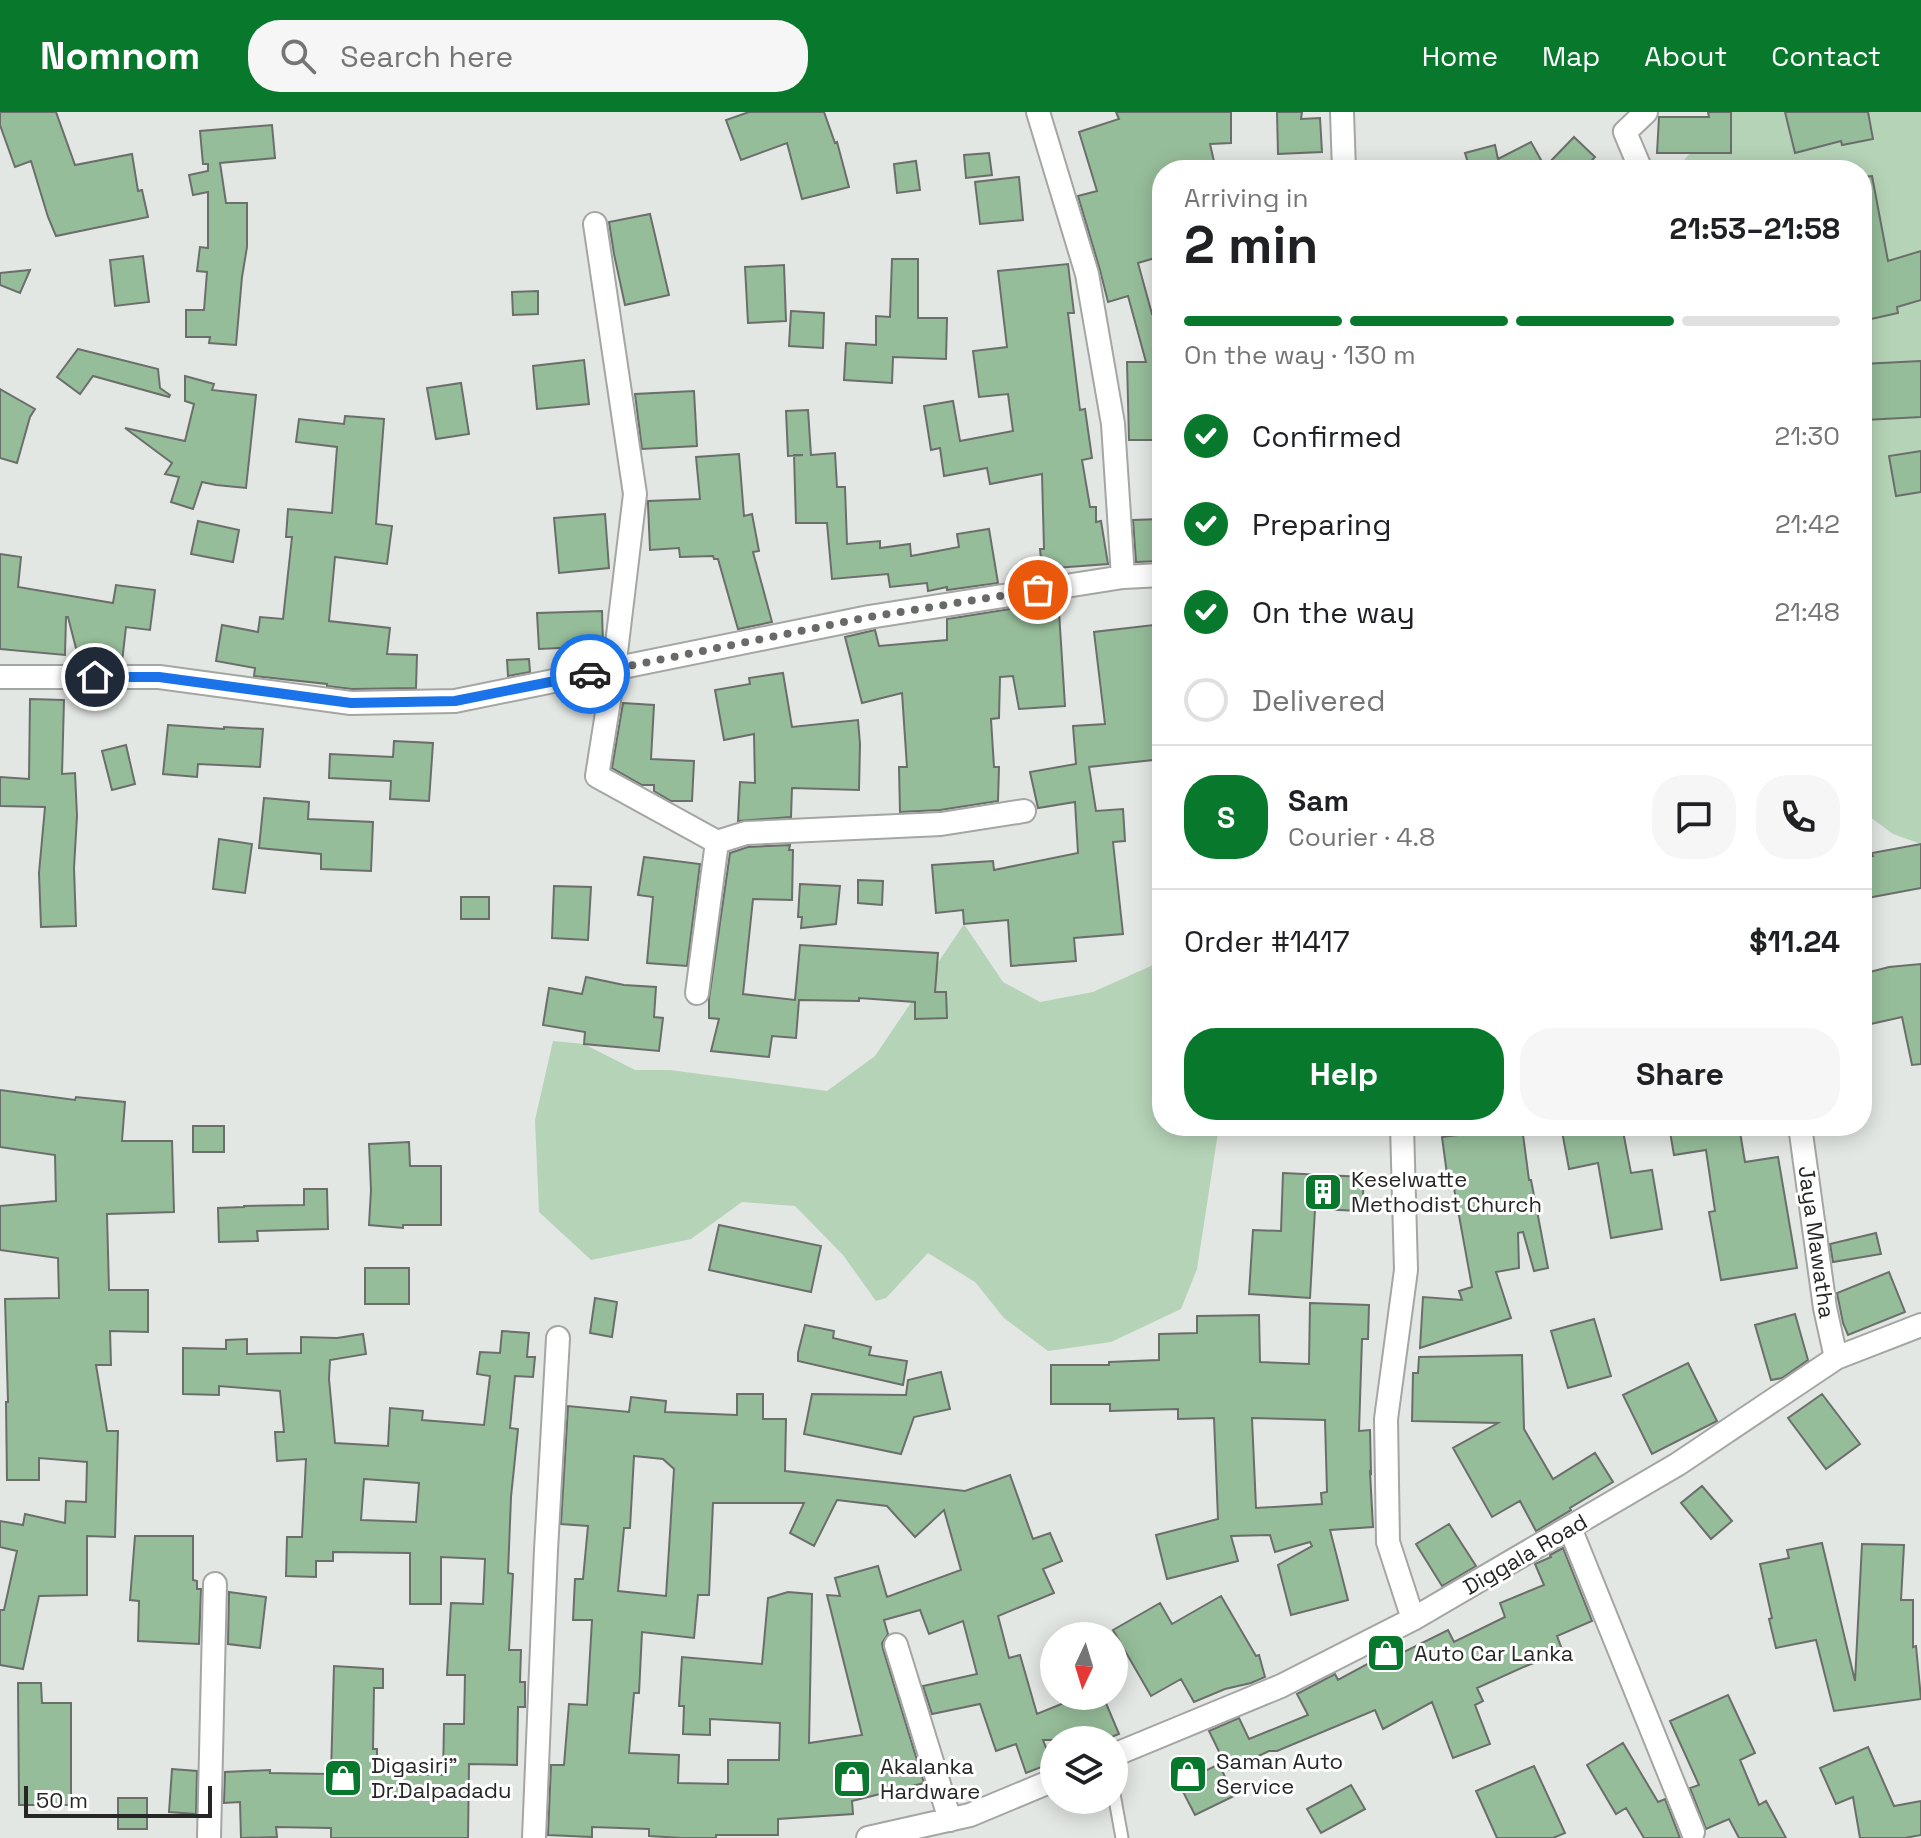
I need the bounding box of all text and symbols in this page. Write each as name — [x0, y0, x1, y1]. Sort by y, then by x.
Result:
search box — [248, 20, 808, 92]
text: Nomnom — [40, 32, 200, 80]
icon: search — [276, 34, 320, 78]
text: Search here — [340, 37, 513, 76]
text: Home — [1422, 38, 1498, 74]
text: Map — [1542, 38, 1600, 74]
text: About — [1644, 38, 1727, 74]
text: Contact — [1771, 38, 1881, 74]
text: Arriving in — [1184, 181, 1308, 215]
text: 21:53–21:58 — [1670, 209, 1840, 248]
text: 2 min — [1184, 212, 1318, 278]
text: On the way · 130 m — [1184, 338, 1416, 372]
icon: check — [1184, 414, 1228, 458]
text: Confirmed — [1252, 417, 1402, 456]
text: 21:30 — [1775, 419, 1840, 453]
icon: check — [1184, 502, 1228, 546]
text: Preparing — [1252, 505, 1391, 544]
text: 21:42 — [1775, 507, 1840, 541]
pin — [1004, 556, 1072, 624]
icon: bag — [1016, 568, 1060, 612]
icon: check — [1184, 590, 1228, 634]
text: On the way — [1252, 593, 1415, 632]
text: 21:48 — [1774, 595, 1840, 629]
courier — [550, 634, 630, 714]
pin — [61, 643, 129, 711]
icon: car — [568, 652, 612, 696]
icon: home — [73, 655, 117, 699]
text: Delivered — [1252, 681, 1386, 720]
button: chat — [1652, 775, 1736, 859]
button: phone — [1756, 775, 1840, 859]
text: Sam — [1288, 781, 1349, 820]
text: S — [1217, 798, 1235, 837]
text: Courier · 4.8 — [1288, 820, 1435, 854]
text: Order #1417 — [1184, 922, 1350, 961]
text: $11.24 — [1749, 922, 1840, 961]
button: Help — [1184, 1028, 1504, 1120]
button: Share — [1520, 1028, 1840, 1120]
street label: Jaya Mawatha — [1792, 1164, 1842, 1320]
place label: Keselwatte Methodist Church — [1351, 1165, 1542, 1218]
building icon: Keselwatte Methodist Church — [1302, 1171, 1344, 1213]
street label: Diggala Road — [1458, 1507, 1592, 1601]
north arrow — [1040, 1622, 1128, 1710]
map controls — [1040, 1622, 1128, 1814]
shop icon: Auto Car Lanka — [1365, 1632, 1407, 1674]
place label: Auto Car Lanka — [1414, 1639, 1574, 1667]
button: layers — [1040, 1726, 1128, 1814]
place label: Saman Auto Service — [1216, 1747, 1343, 1800]
place label: Digasiri" Dr.Dalpadadu — [371, 1751, 511, 1804]
place label: Akalanka Hardware — [880, 1752, 980, 1805]
shop icon: Saman Auto Service — [1167, 1753, 1209, 1795]
shop icon: Digasiri" Dr.Dalpadadu — [322, 1757, 364, 1799]
shop icon: Akalanka Hardware — [831, 1758, 873, 1800]
scale bar — [24, 1782, 212, 1818]
text: 50 m — [36, 1786, 88, 1814]

